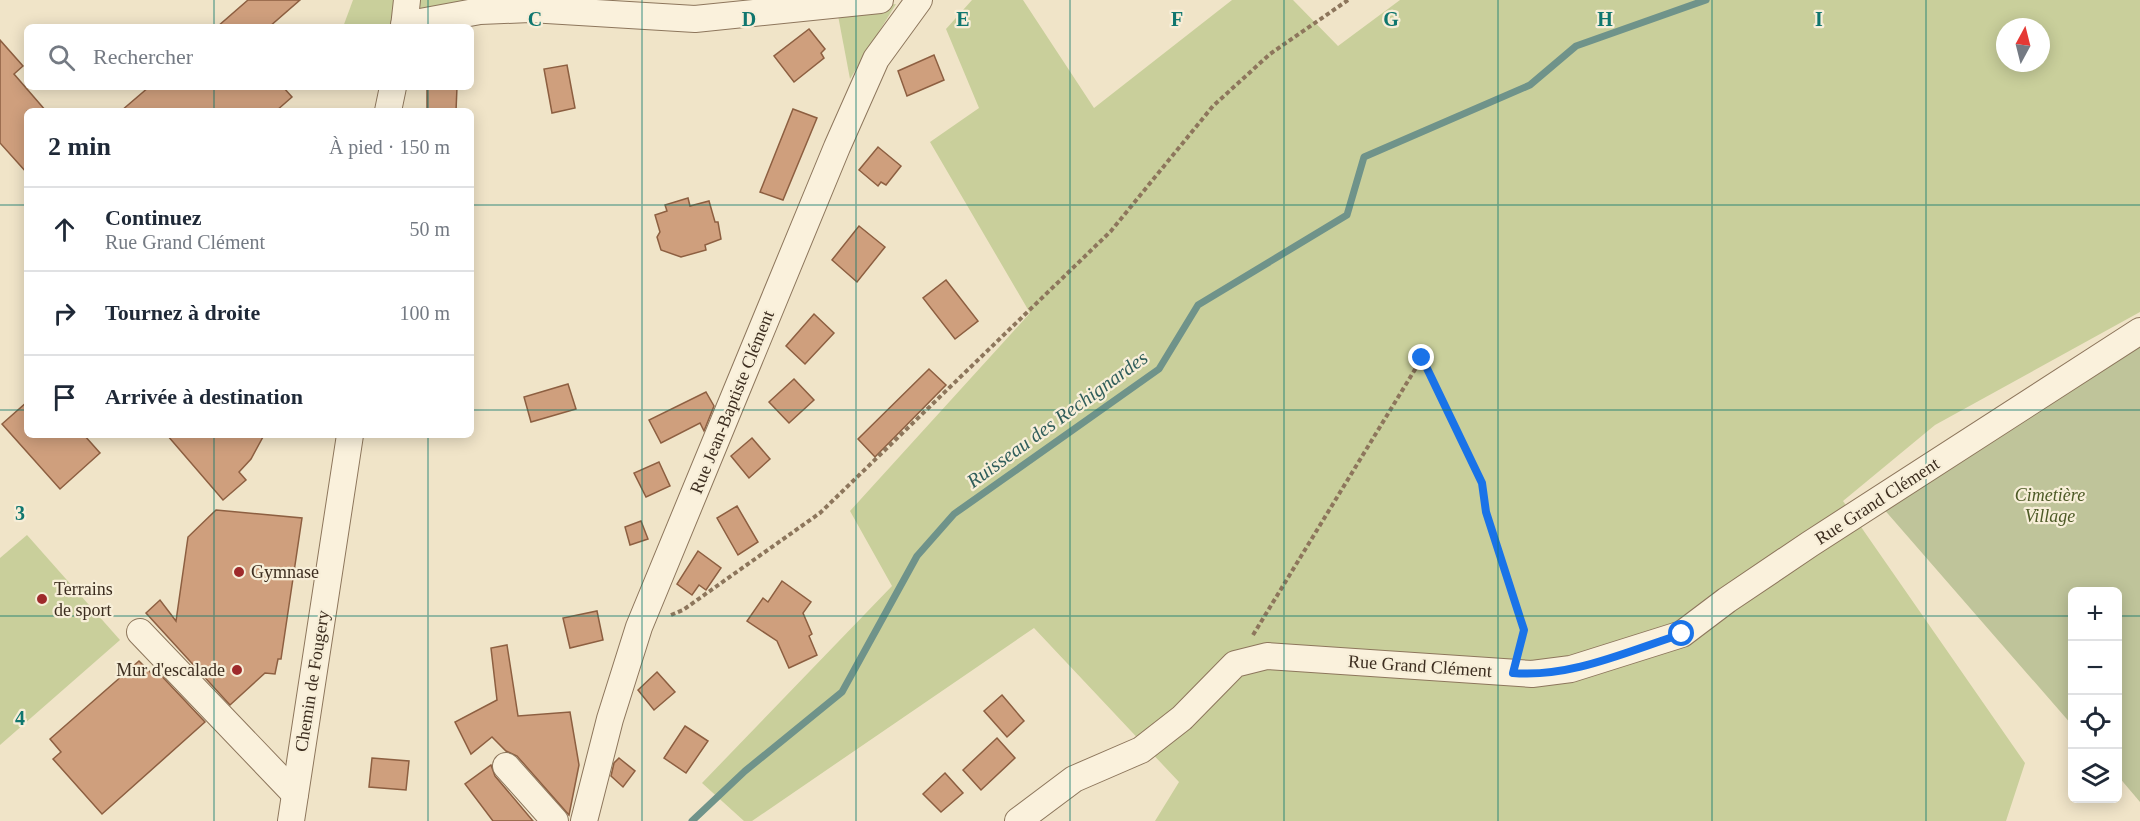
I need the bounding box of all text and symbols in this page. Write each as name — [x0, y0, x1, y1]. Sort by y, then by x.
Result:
text: C — [528, 8, 542, 30]
text: D — [742, 8, 756, 30]
text: E — [956, 8, 970, 30]
text: F — [1171, 8, 1183, 30]
text: G — [1383, 8, 1399, 30]
text: H — [1597, 8, 1613, 30]
text: I — [1815, 8, 1823, 30]
north arrow — [1996, 18, 2050, 72]
search box — [24, 24, 474, 90]
icon: search — [45, 41, 78, 74]
text: Rechercher — [93, 44, 193, 69]
text: 2 min — [48, 132, 111, 161]
text: À pied · 150 m — [329, 136, 450, 158]
text: Continuez — [105, 205, 202, 230]
icon: ahead — [48, 213, 81, 246]
text: 50 m — [409, 218, 450, 240]
text: Rue Grand Clément — [105, 231, 265, 253]
icon: right — [48, 297, 81, 330]
text: Tournez à droite — [105, 300, 260, 325]
text: 100 m — [399, 302, 450, 324]
street label: Rue Jean-Baptiste Clément — [686, 307, 778, 497]
route end — [1408, 344, 1434, 370]
water label: Ruisseau des Rechignardes — [961, 346, 1152, 493]
icon: arrive — [48, 381, 81, 414]
text: Arrivée à destination — [105, 384, 303, 409]
street label: Rue Grand Clément — [1811, 453, 1943, 549]
park label: Cimetière Village — [2015, 485, 2085, 526]
text: 3 — [15, 502, 25, 524]
place label: Gymnase — [251, 562, 319, 582]
marker: Gymnase — [232, 565, 246, 579]
place label: Terrains de sport — [54, 579, 113, 620]
map controls — [2068, 587, 2122, 803]
button: + — [2068, 587, 2122, 641]
marker: Terrains de sport — [35, 592, 49, 606]
street label: Chemin de Fougery — [291, 609, 333, 753]
route start — [1668, 620, 1694, 646]
button: − — [2068, 641, 2122, 695]
street label: Rue Grand Clément — [1347, 651, 1493, 681]
place label: Mur d'escalade — [116, 660, 225, 680]
marker: Mur d'escalade — [230, 663, 244, 677]
button: locate — [2068, 695, 2122, 749]
text: 4 — [15, 707, 25, 729]
button: layers — [2068, 749, 2122, 803]

